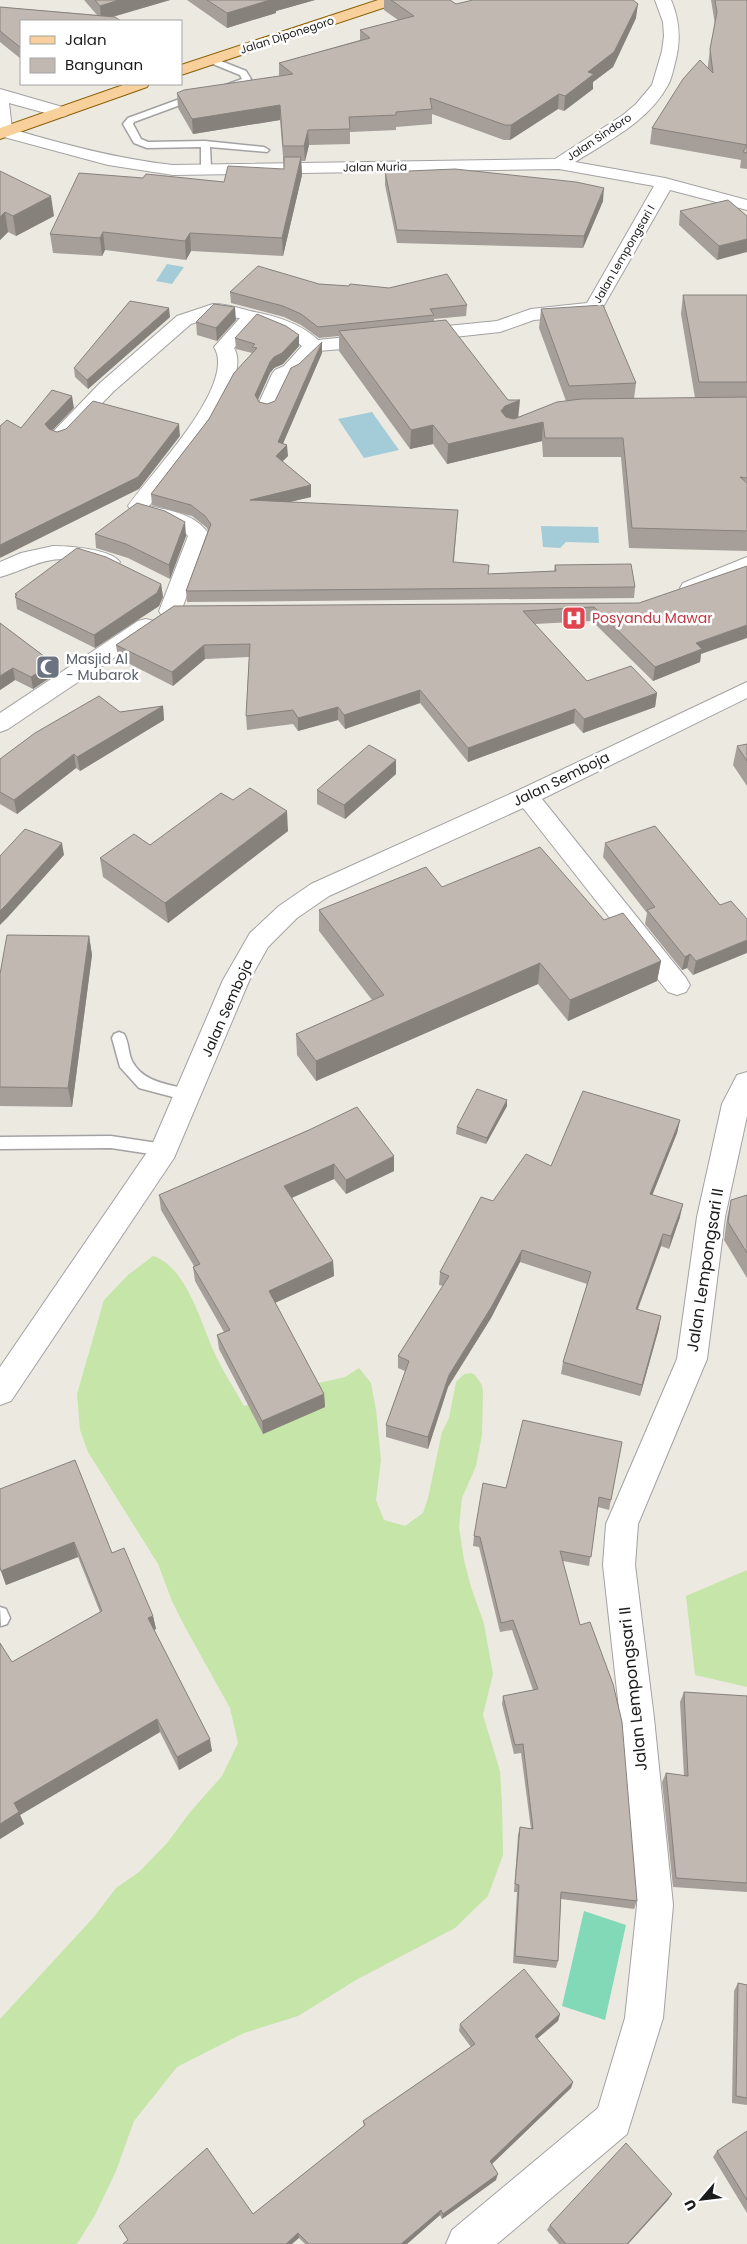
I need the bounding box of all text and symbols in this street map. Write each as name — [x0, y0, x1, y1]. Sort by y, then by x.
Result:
street label: Jalan Diponegoro — [238, 12, 336, 58]
legend — [20, 20, 182, 85]
text: Jalan — [65, 29, 107, 50]
text: Bangunan — [65, 54, 143, 75]
street label: Jalan Sindoro — [563, 109, 635, 165]
street label: Jalan Muria — [343, 158, 407, 176]
street label: Jalan Lempongsari I — [589, 202, 659, 306]
hospital icon: Posyandu Mawar — [561, 605, 587, 631]
place label: Posyandu Mawar — [592, 608, 713, 628]
place label: Masjid Al - Mubarok — [66, 649, 140, 685]
mosque icon: Masjid Al - Mubarok — [35, 654, 61, 680]
street label: Jalan Semboja — [509, 747, 613, 811]
street label: Jalan Semboja — [196, 956, 258, 1060]
street label: Jalan Lempongsari II — [681, 1187, 729, 1353]
street label: Jalan Lempongsari II — [613, 1606, 653, 1772]
north arrow — [677, 2174, 727, 2224]
text: U — [679, 2196, 702, 2214]

